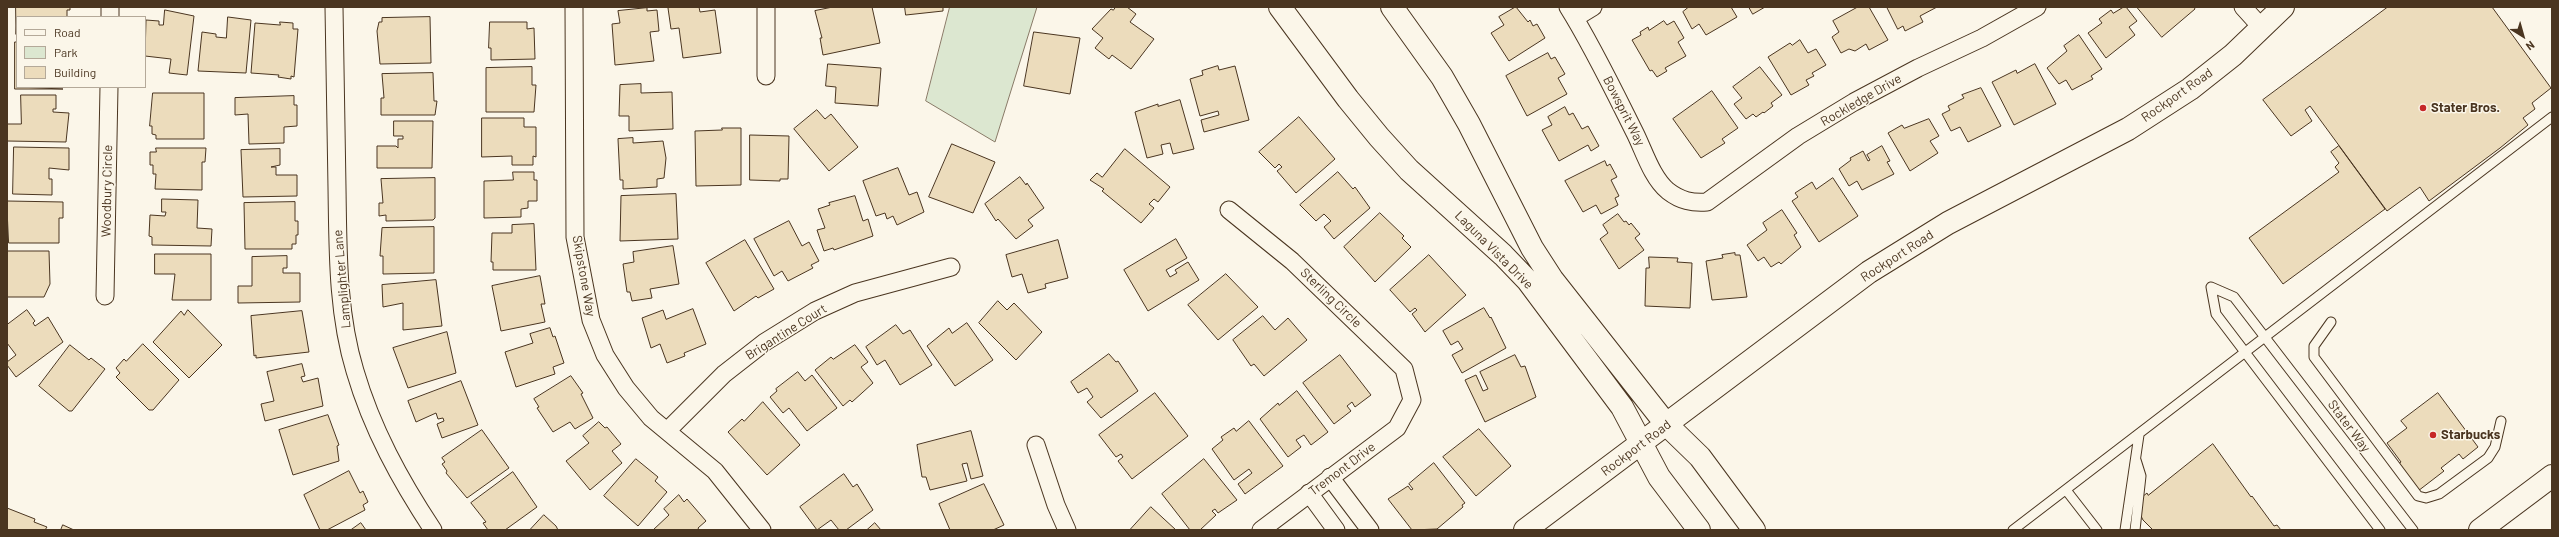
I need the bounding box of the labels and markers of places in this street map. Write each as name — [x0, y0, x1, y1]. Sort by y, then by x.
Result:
place label: Stater Bros. — [2431, 100, 2500, 116]
marker: Stater Bros. — [2418, 103, 2428, 113]
place label: Starbucks — [2441, 427, 2500, 443]
marker: Starbucks — [2428, 430, 2438, 440]

